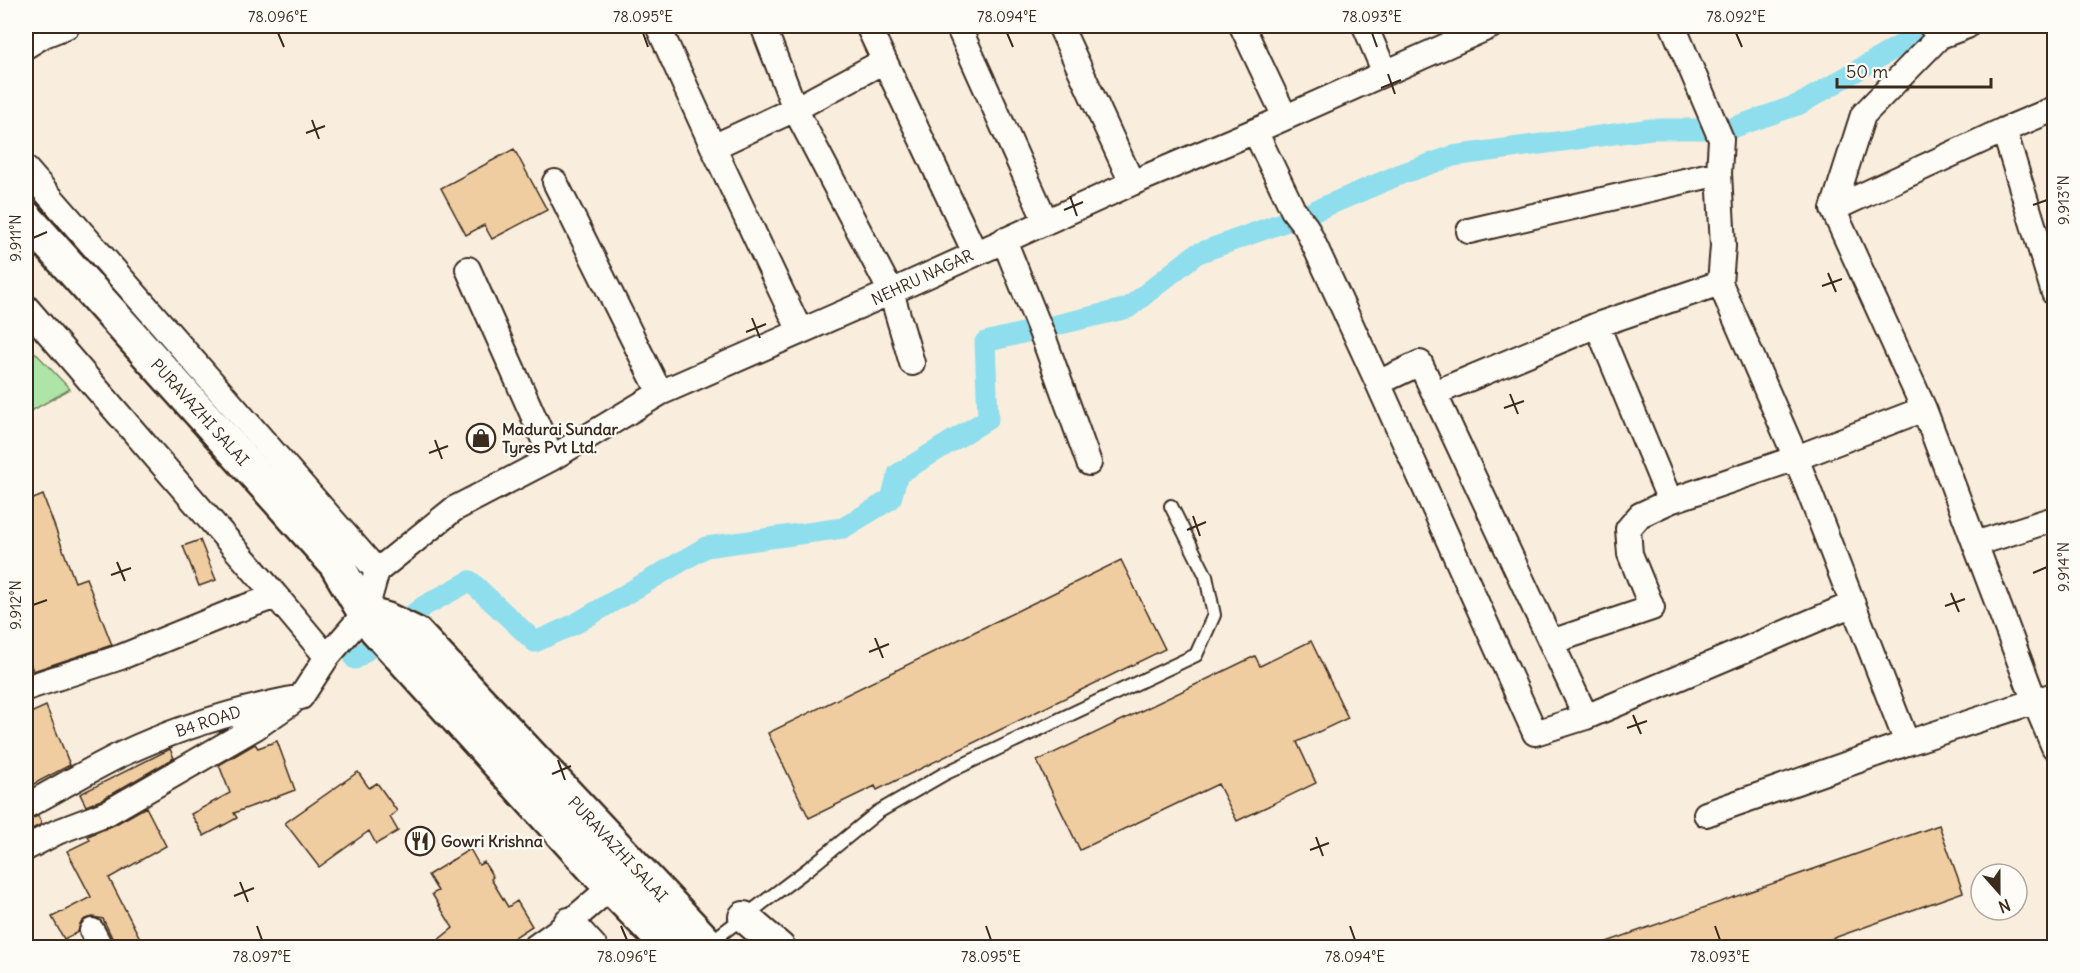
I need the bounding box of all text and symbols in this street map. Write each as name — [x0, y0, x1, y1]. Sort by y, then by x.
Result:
text: 78.096°E — [248, 7, 308, 26]
text: 78.095°E — [613, 7, 673, 26]
text: 78.094°E — [977, 7, 1037, 26]
text: 78.093°E — [1342, 7, 1402, 26]
text: 78.092°E — [1706, 7, 1766, 26]
scale bar — [1837, 51, 1992, 89]
text: 50 m — [1846, 60, 1888, 83]
text: 9.913°N — [2054, 175, 2073, 225]
text: 9.911°N — [6, 214, 25, 262]
street label: NEHRU NAGAR — [868, 245, 976, 309]
street label: PURAVAZHI SALAI — [147, 354, 253, 470]
place label: Madurai Sundar Tyres Pvt Ltd. — [502, 419, 619, 458]
shop icon: Madurai Sundar Tyres Pvt Ltd. — [465, 422, 497, 454]
text: 9.914°N — [2054, 542, 2073, 592]
text: 9.912°N — [6, 580, 25, 630]
street label: B4 ROAD — [173, 701, 243, 741]
street label: PURAVAZHI SALAI — [564, 792, 672, 906]
restaurant icon: Gowri Krishna — [404, 825, 436, 857]
place label: Gowri Krishna — [441, 831, 543, 851]
north arrow — [1969, 862, 2029, 922]
text: N — [1996, 895, 2013, 917]
text: 78.097°E — [233, 947, 292, 966]
text: 78.096°E — [597, 947, 657, 966]
text: 78.095°E — [961, 947, 1021, 966]
text: 78.094°E — [1325, 947, 1385, 966]
text: 78.093°E — [1690, 947, 1750, 966]

